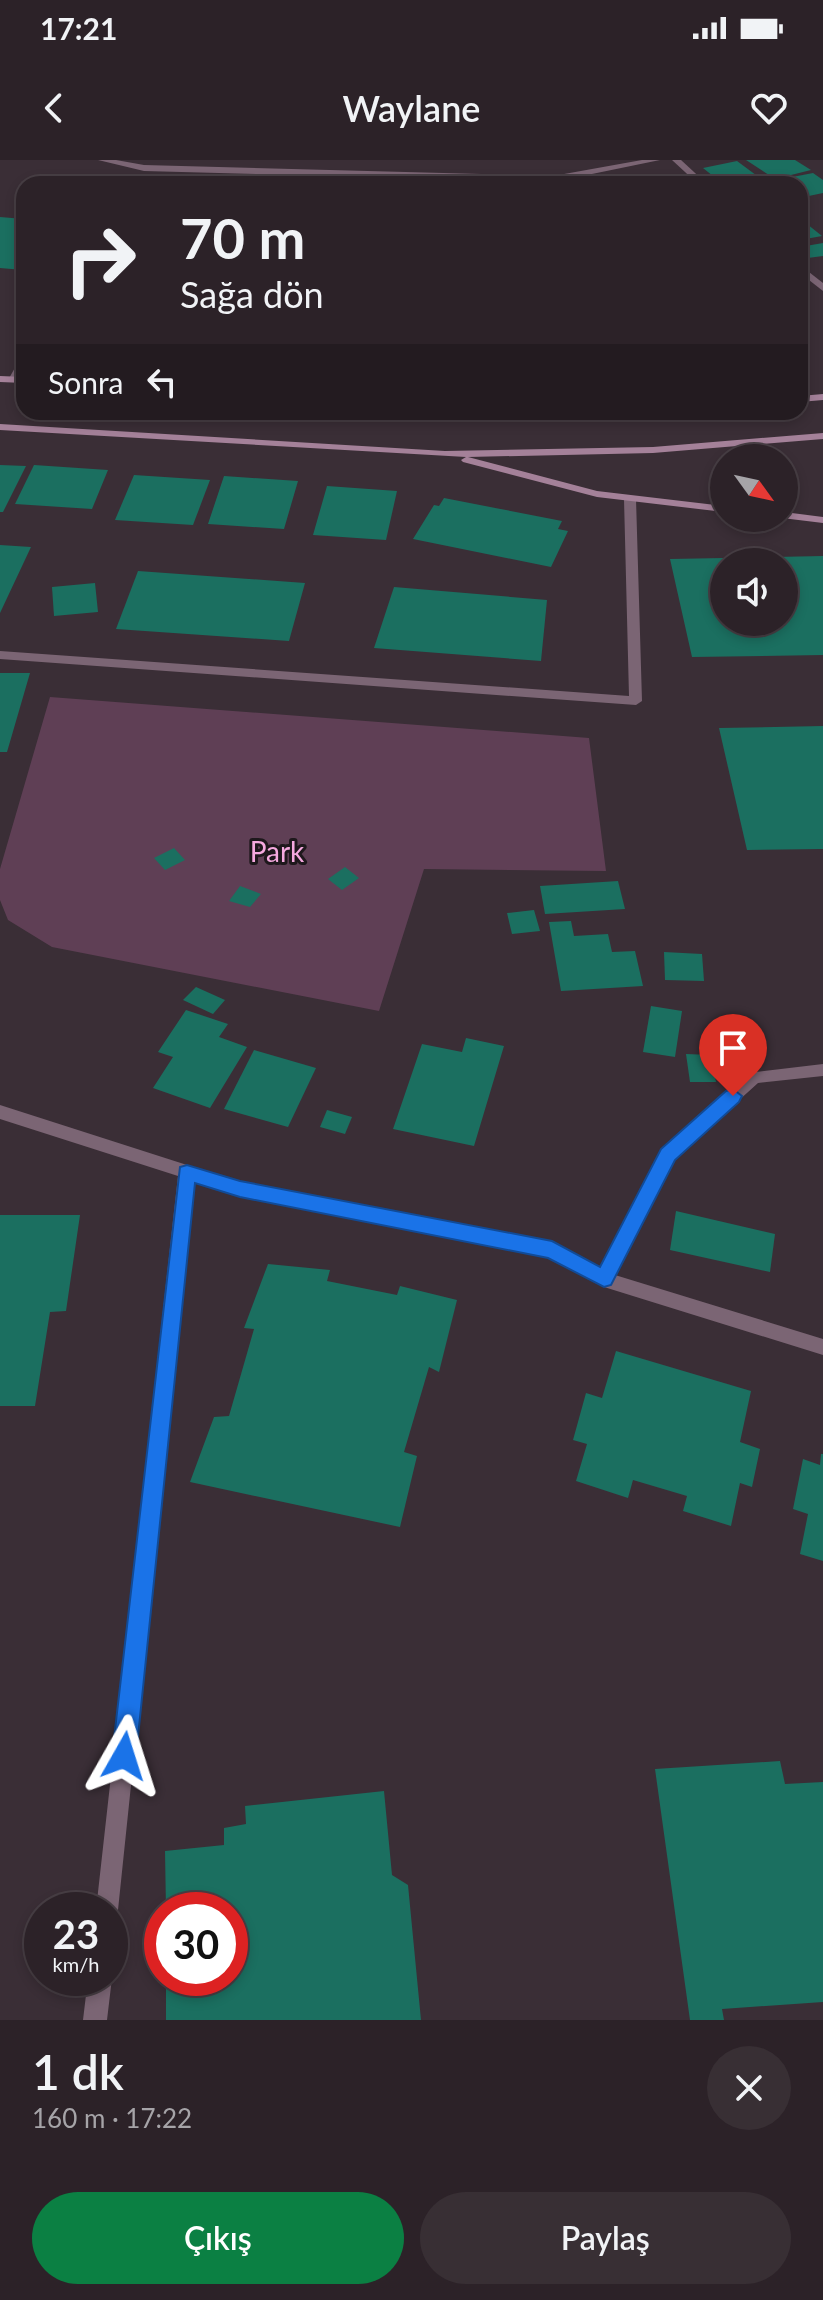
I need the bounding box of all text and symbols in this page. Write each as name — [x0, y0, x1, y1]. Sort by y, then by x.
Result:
text: 17:21 — [40, 10, 117, 46]
icon: back — [32, 86, 76, 130]
text: Waylane — [343, 86, 480, 130]
icon: heart — [747, 86, 791, 130]
text: 70 m — [180, 204, 305, 271]
icon: right — [48, 208, 152, 312]
text: Sağa dön — [180, 272, 324, 316]
icon: left — [140, 360, 184, 404]
text: Sonra — [48, 364, 124, 400]
north arrow — [710, 444, 798, 532]
map controls — [710, 444, 798, 636]
button: sound — [710, 548, 798, 636]
park label: Park — [250, 834, 305, 868]
pin — [699, 1014, 767, 1096]
icon: arrive — [711, 1026, 755, 1070]
position arrow — [82, 1714, 166, 1798]
speed limit sign: 30 — [144, 1892, 248, 1996]
text: 23 — [53, 1910, 99, 1958]
text: km/h — [53, 1952, 99, 1976]
text: 1 dk — [32, 2043, 124, 2100]
button: close — [707, 2046, 791, 2130]
text: 160 m · 17:22 — [32, 2102, 192, 2134]
button: Çıkış — [32, 2192, 404, 2284]
button: Paylaş — [420, 2192, 791, 2284]

